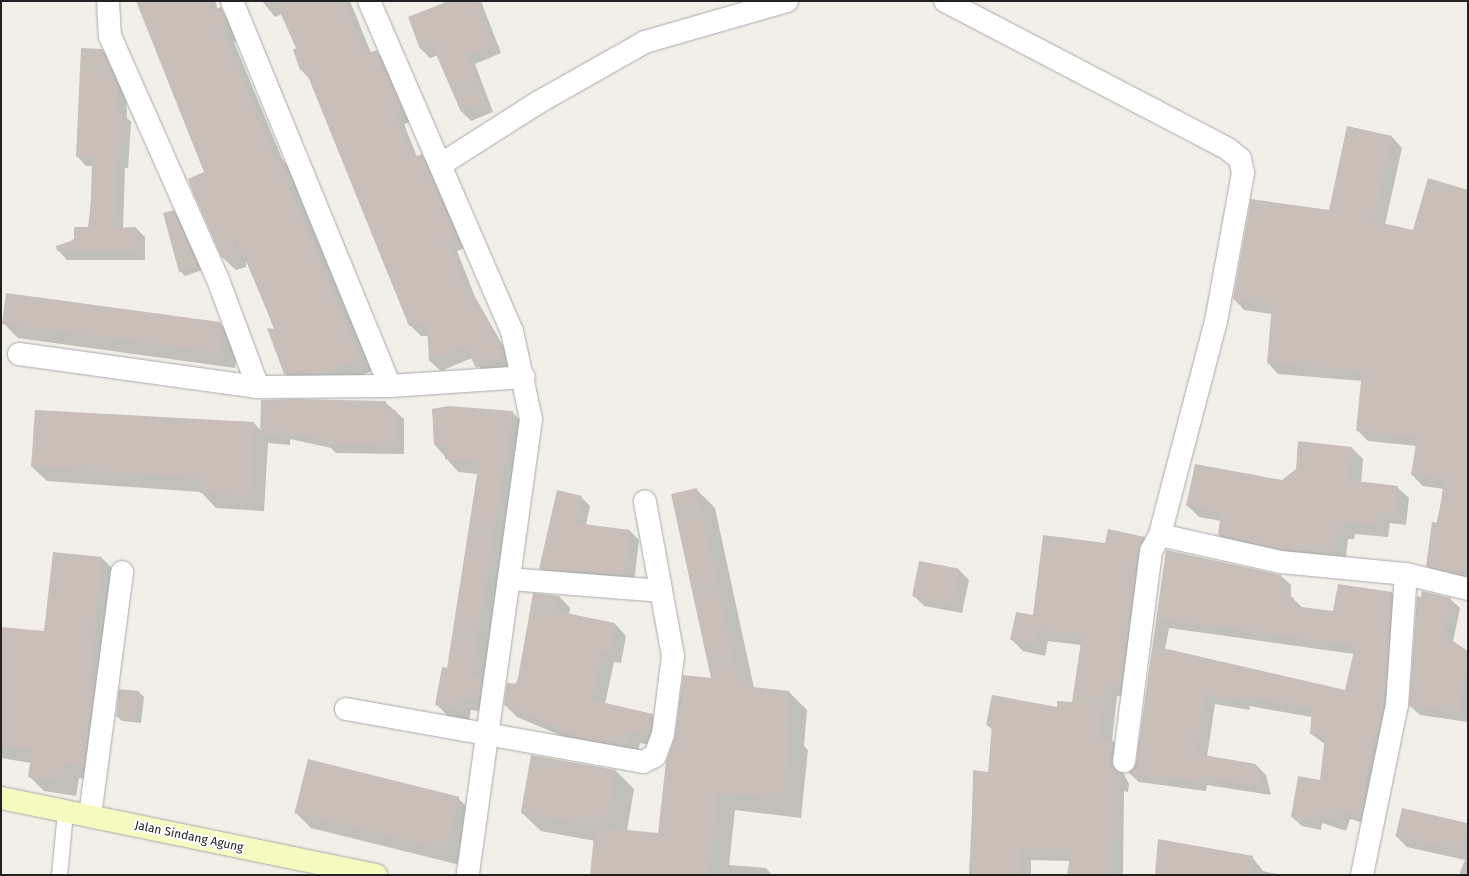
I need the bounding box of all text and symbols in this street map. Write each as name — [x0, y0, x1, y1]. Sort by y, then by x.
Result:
street label: Jalan Sindang Agung — [133, 818, 245, 856]

